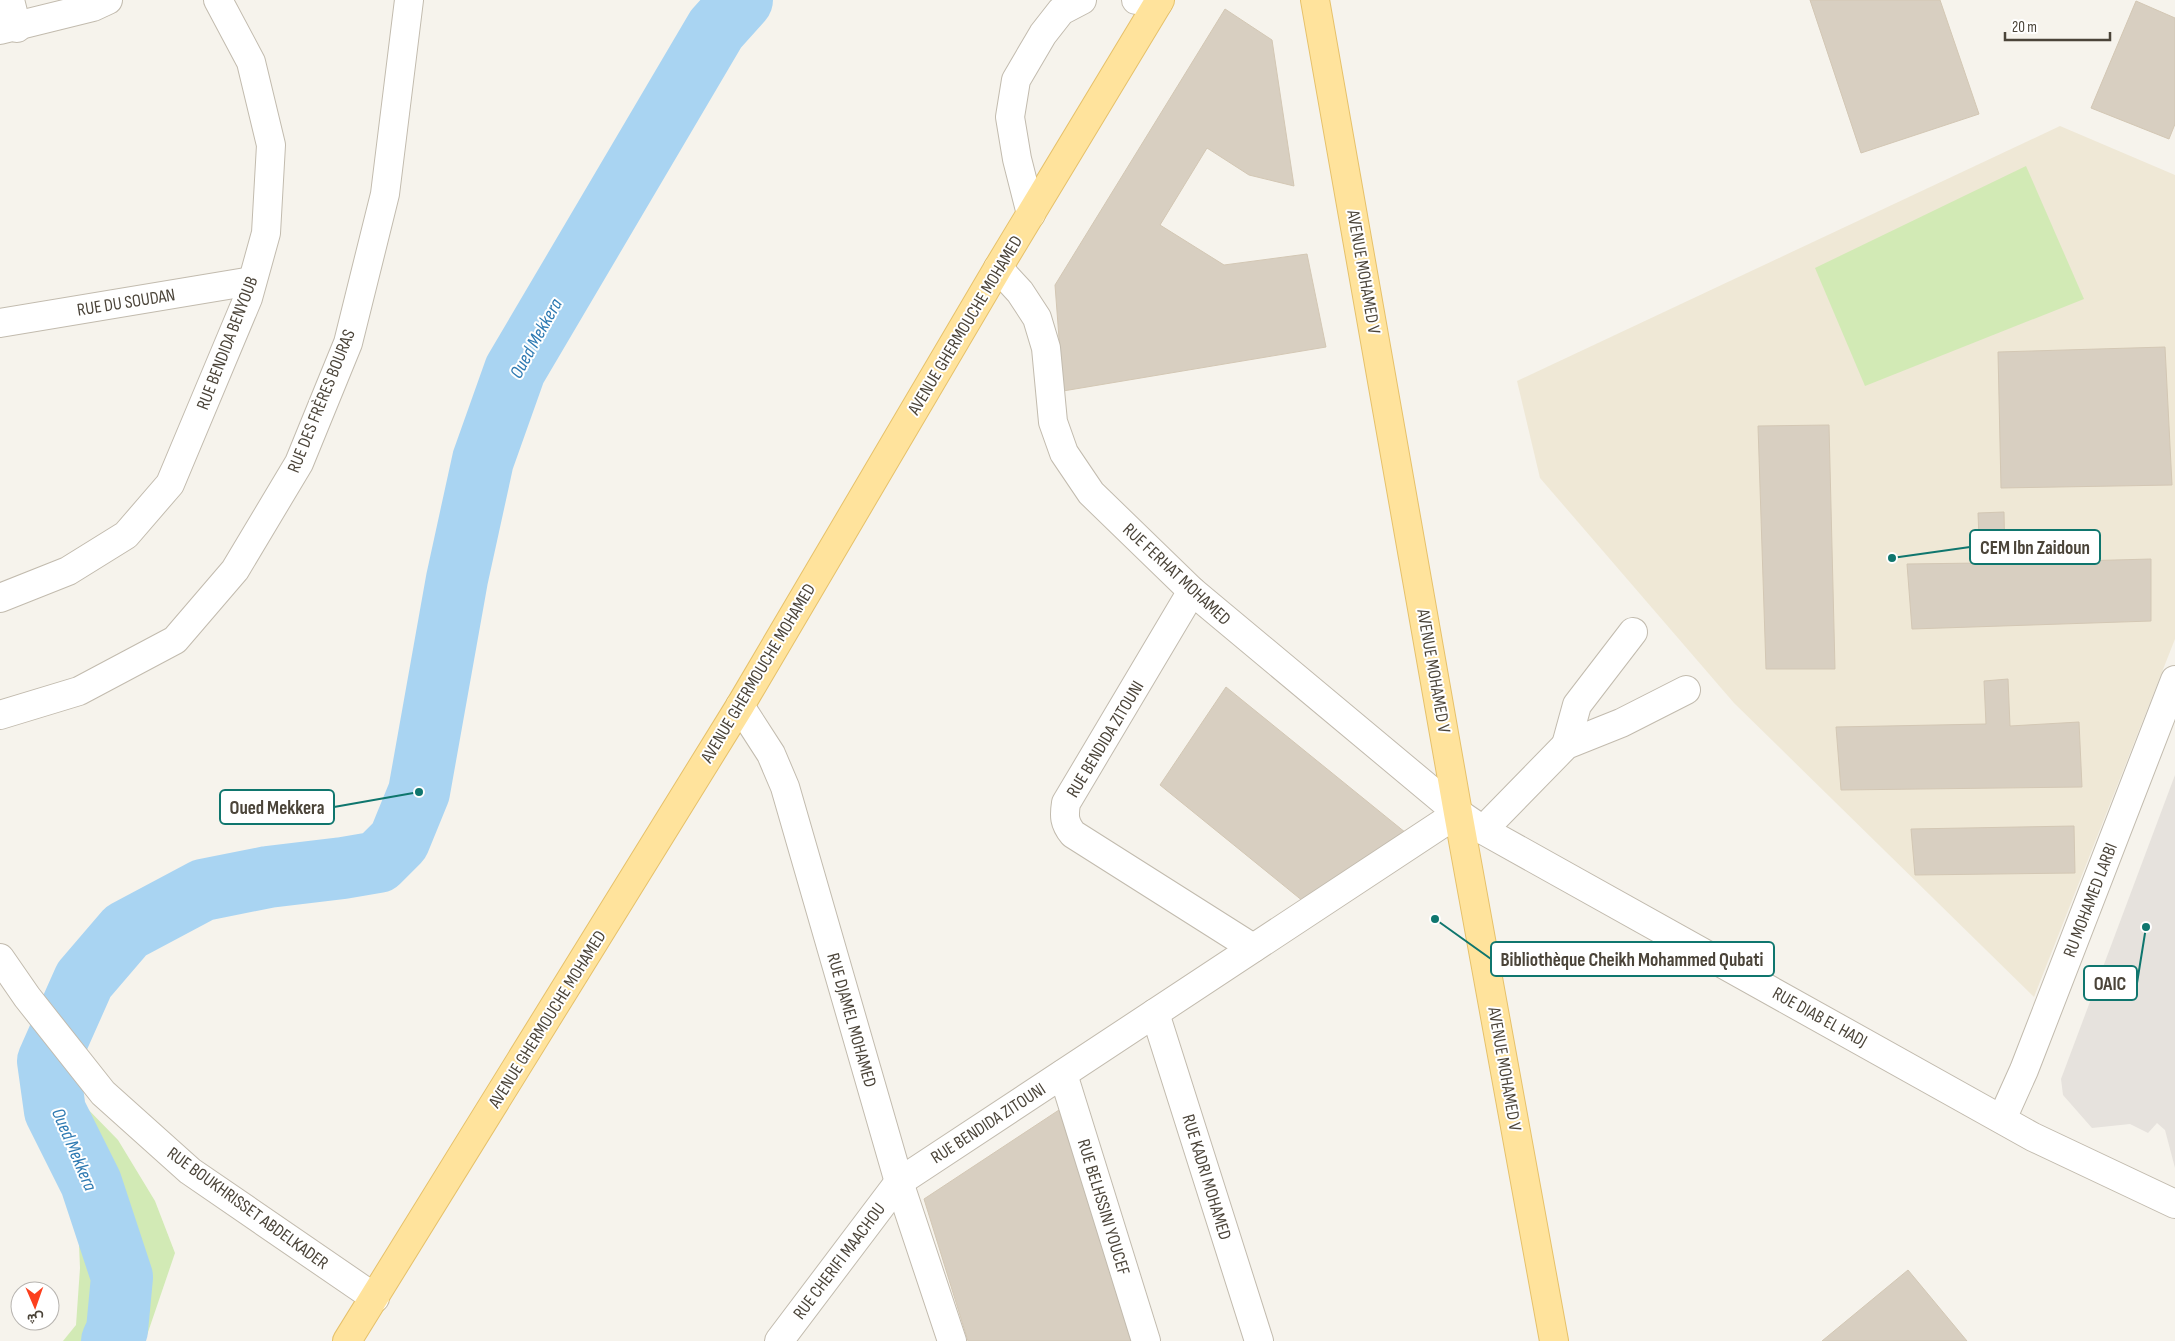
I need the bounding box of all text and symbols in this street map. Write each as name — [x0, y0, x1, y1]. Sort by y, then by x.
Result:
scale bar — [2005, 10, 2110, 42]
text: 20 m — [2012, 18, 2037, 37]
street label: AVENUE MOHAMED V — [1342, 208, 1385, 336]
street label: AVENUE GHERMOUCHE MOHAMED — [903, 232, 1027, 419]
street label: RUE BENDIDA BENYOUB — [192, 273, 263, 413]
street label: RUE DU SOUDAN — [76, 284, 177, 321]
water label: Oued Mekkera — [505, 295, 568, 383]
street label: RUE DES FRÈRES BOURAS — [283, 326, 360, 476]
street label: RUE FERHAT MOHAMED — [1118, 519, 1235, 630]
callout: CEM Ibn Zaidoun — [1970, 530, 2100, 564]
text: CEM Ibn Zaidoun — [1980, 537, 2090, 560]
street label: AVENUE GHERMOUCHE MOHAMED — [696, 580, 820, 767]
street label: AVENUE MOHAMED V — [1412, 607, 1455, 735]
street label: RUE BENDIDA ZITOUNI — [1062, 677, 1149, 801]
callout: Oued Mekkera — [220, 790, 334, 824]
text: Oued Mekkera — [230, 797, 324, 820]
street label: RU MOHAMED LARBI — [2059, 840, 2122, 960]
street label: AVENUE GHERMOUCHE MOHAMED — [484, 927, 611, 1113]
callout: Bibliothèque Cheikh Mohammed Qubati — [1491, 942, 1774, 976]
text: Bibliothèque Cheikh Mohammed Qubati — [1501, 949, 1764, 972]
street label: RUE DJAMEL MOHAMED — [822, 951, 881, 1090]
callout: OAIC — [2084, 966, 2137, 1000]
text: OAIC — [2094, 973, 2127, 996]
street label: RUE DIAB EL HADJ — [1769, 983, 1871, 1052]
street label: AVENUE MOHAMED V — [1483, 1005, 1526, 1133]
street label: RUE BENDIDA ZITOUNI — [927, 1079, 1050, 1168]
water label: Oued Mekkera — [46, 1105, 101, 1195]
street label: RUE KADRI MOHAMED — [1177, 1112, 1236, 1243]
street label: RUE BELHSSINI YOUCEF — [1073, 1137, 1134, 1278]
street label: RUE BOUKHRISSET ABDELKADER — [163, 1143, 332, 1274]
street label: RUE CHERIFI MAACHOU — [789, 1199, 890, 1324]
north arrow — [10, 1281, 60, 1331]
text: ش — [27, 1310, 44, 1327]

